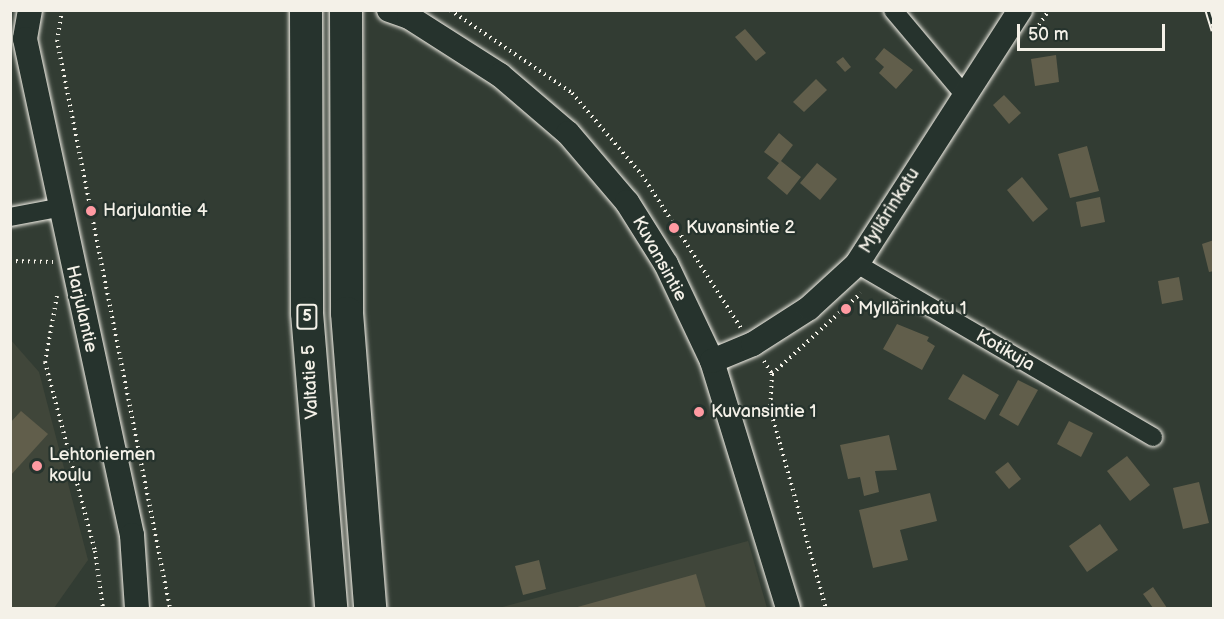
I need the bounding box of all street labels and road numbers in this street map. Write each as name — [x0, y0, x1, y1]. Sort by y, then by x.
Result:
street label: Myllärinkatu — [855, 164, 925, 258]
street label: Kuvansintie — [627, 213, 691, 305]
street label: Harjulantie — [60, 263, 102, 355]
road number: 5 — [295, 304, 319, 330]
street label: Kotikuja — [972, 326, 1038, 376]
street label: Valtatie 5 — [298, 344, 324, 420]

